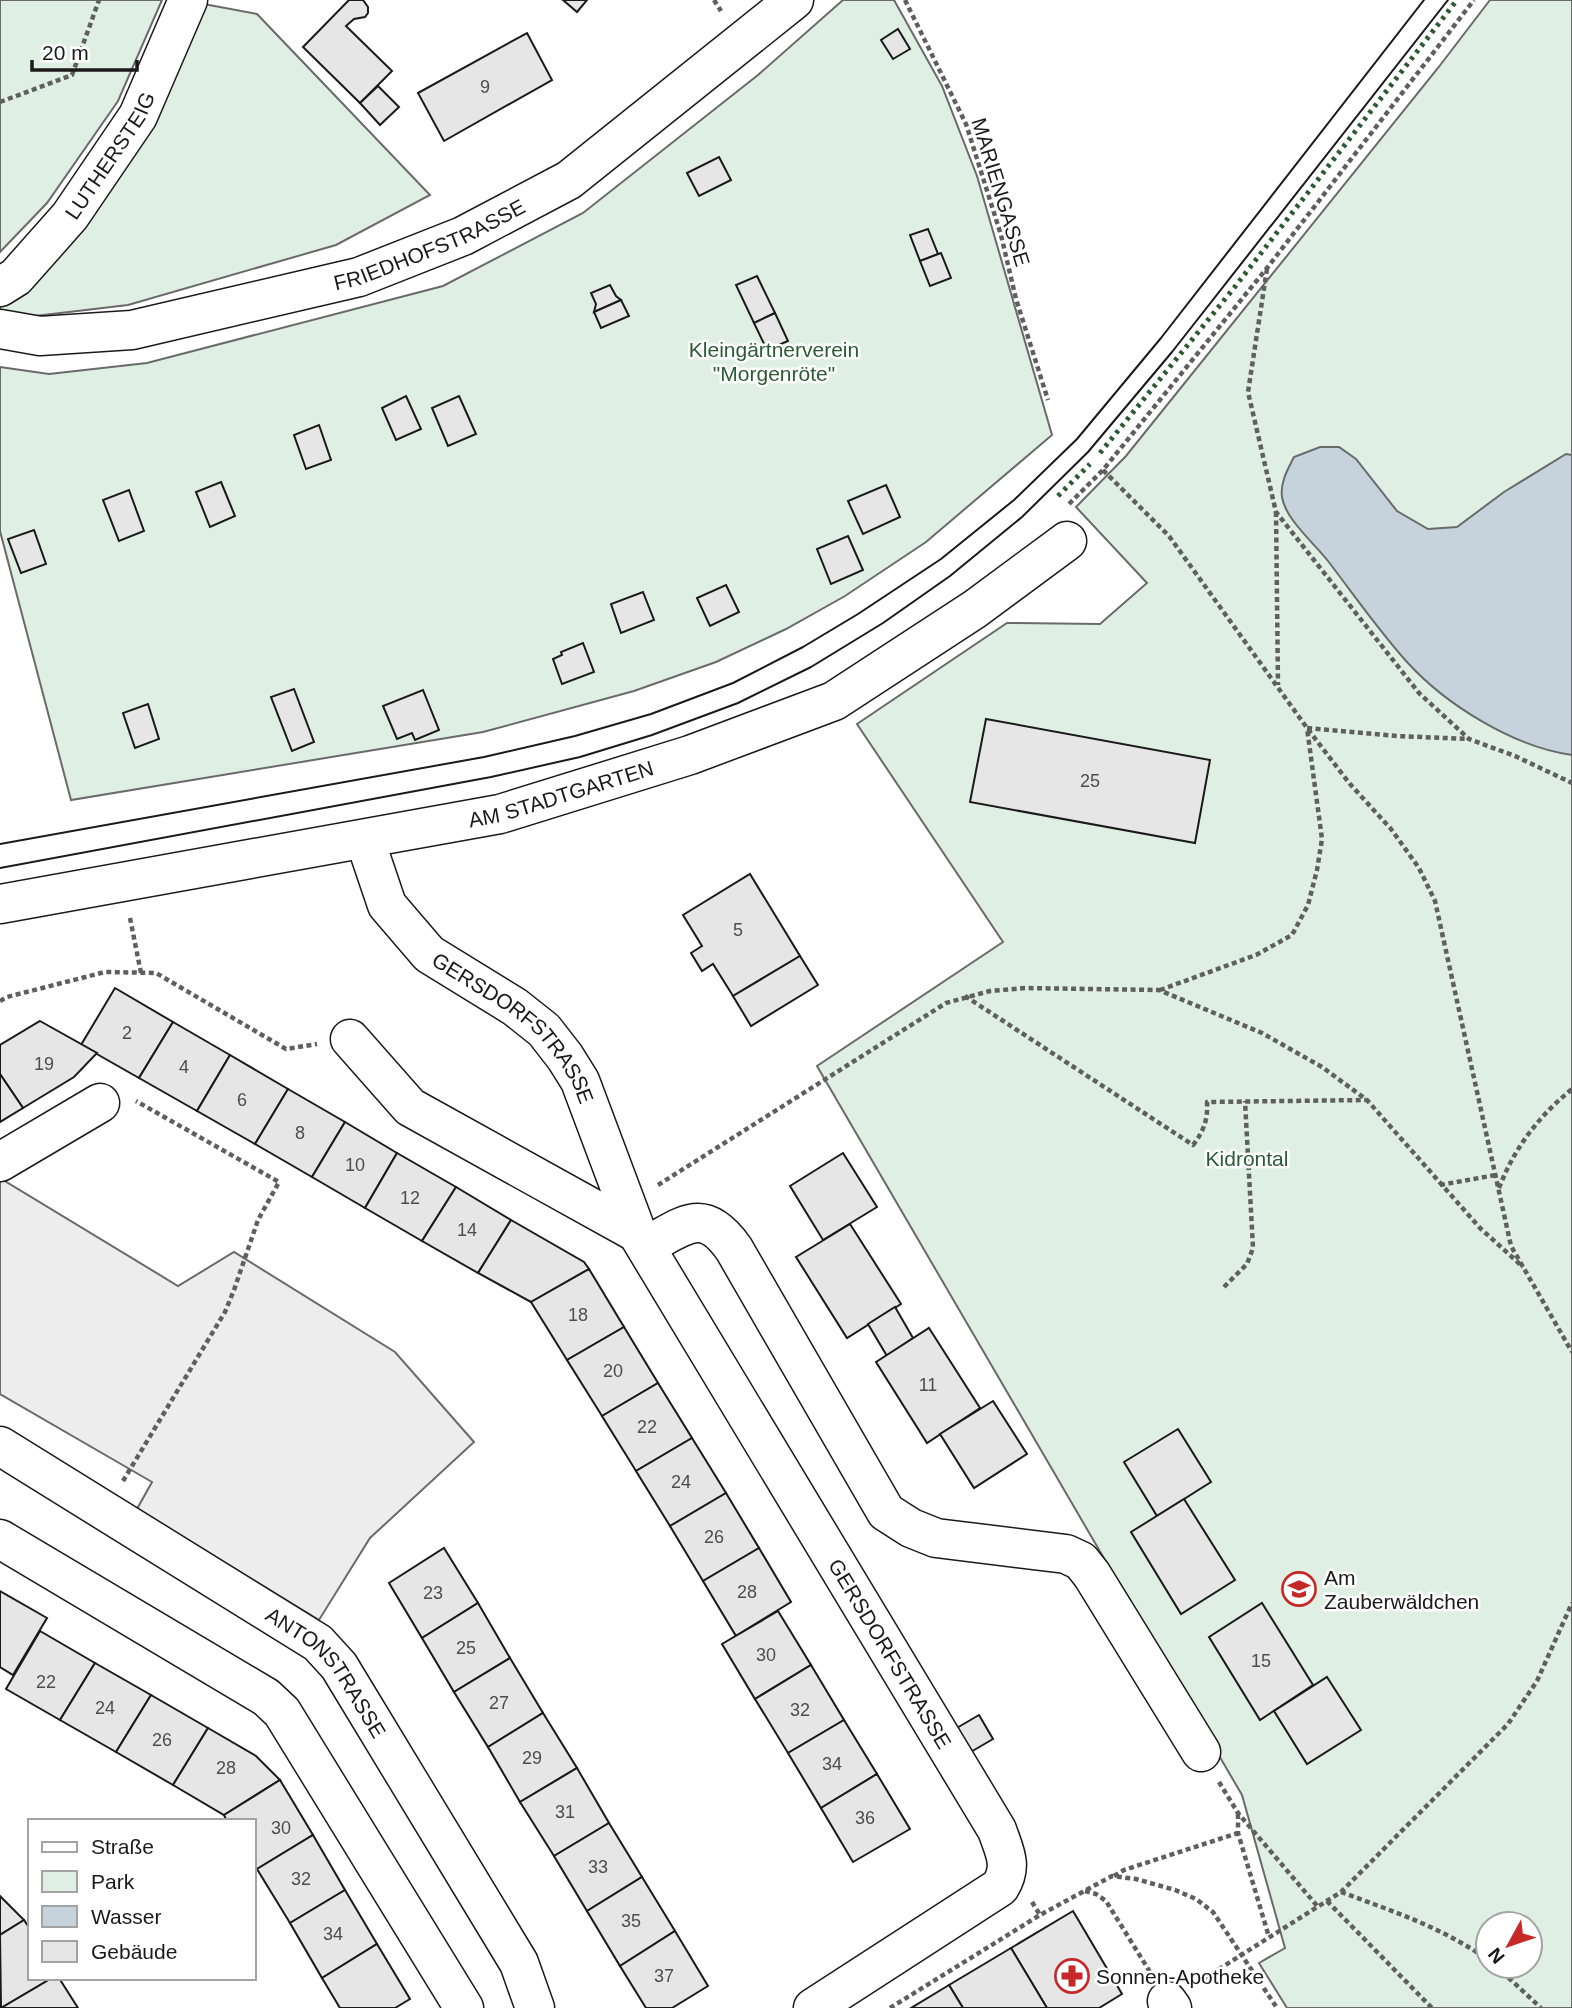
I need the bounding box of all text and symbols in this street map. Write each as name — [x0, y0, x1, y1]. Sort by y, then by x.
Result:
scale bar — [32, 28, 136, 72]
text: 20 m — [42, 41, 89, 64]
house number: 9 — [480, 77, 490, 97]
street label: LUTHERSTEIG — [60, 88, 159, 223]
street label: MARIENGASSE — [967, 115, 1035, 269]
street label: FRIEDHOFSTRASSE — [331, 194, 529, 294]
park label: Kleingärtnerverein "Morgenröte" — [689, 338, 859, 385]
street label: AM STADTGARTEN — [467, 756, 656, 831]
house number: 25 — [1080, 771, 1100, 791]
house number: 5 — [733, 920, 743, 940]
street label: GERSDORFSTRASSE — [428, 947, 599, 1106]
house number: 2 — [122, 1023, 132, 1043]
house number: 19 — [34, 1054, 54, 1074]
house number: 4 — [179, 1057, 189, 1077]
house number: 6 — [237, 1090, 247, 1110]
house number: 8 — [295, 1123, 305, 1143]
park label: Kidrontal — [1206, 1147, 1288, 1170]
house number: 10 — [345, 1155, 365, 1175]
house number: 12 — [400, 1188, 420, 1208]
house number: 14 — [457, 1220, 477, 1240]
house number: 18 — [568, 1305, 588, 1325]
house number: 20 — [603, 1361, 623, 1381]
house number: 11 — [919, 1375, 937, 1395]
house number: 22 — [637, 1417, 657, 1437]
house number: 24 — [671, 1472, 691, 1492]
house number: 26 — [704, 1527, 724, 1547]
street label: GERSDORFSTRASSE — [825, 1555, 956, 1752]
place label: Am Zauberwäldchen — [1324, 1566, 1479, 1613]
school or university icon: Am Zauberwäldchen — [1280, 1570, 1318, 1608]
house number: 28 — [737, 1582, 757, 1602]
house number: 23 — [423, 1583, 443, 1603]
street label: ANTONSTRASSE — [262, 1602, 391, 1742]
house number: 25 — [456, 1638, 476, 1658]
house number: 30 — [756, 1645, 776, 1665]
house number: 15 — [1251, 1651, 1271, 1671]
house number: 22 — [36, 1672, 56, 1692]
house number: 27 — [489, 1693, 509, 1713]
house number: 24 — [95, 1698, 115, 1718]
house number: 32 — [790, 1700, 810, 1720]
house number: 26 — [152, 1730, 172, 1750]
house number: 29 — [522, 1748, 542, 1768]
house number: 34 — [822, 1754, 842, 1774]
house number: 28 — [216, 1758, 236, 1778]
house number: 31 — [555, 1802, 575, 1822]
house number: 36 — [855, 1808, 875, 1828]
house number: 30 — [271, 1818, 291, 1838]
legend — [28, 1819, 256, 1980]
text: Straße — [91, 1835, 154, 1858]
house number: 33 — [588, 1857, 608, 1877]
house number: 32 — [291, 1869, 311, 1889]
text: Park — [91, 1870, 135, 1893]
text: Wasser — [91, 1905, 161, 1928]
north arrow — [1474, 1910, 1544, 1980]
house number: 35 — [621, 1911, 641, 1931]
house number: 34 — [323, 1924, 343, 1944]
text: Gebäude — [91, 1940, 177, 1963]
text: N — [1484, 1944, 1509, 1968]
pharmacy icon: Sonnen-Apotheke — [1053, 1957, 1091, 1995]
place label: Sonnen-Apotheke — [1096, 1965, 1264, 1988]
house number: 37 — [654, 1966, 674, 1986]

